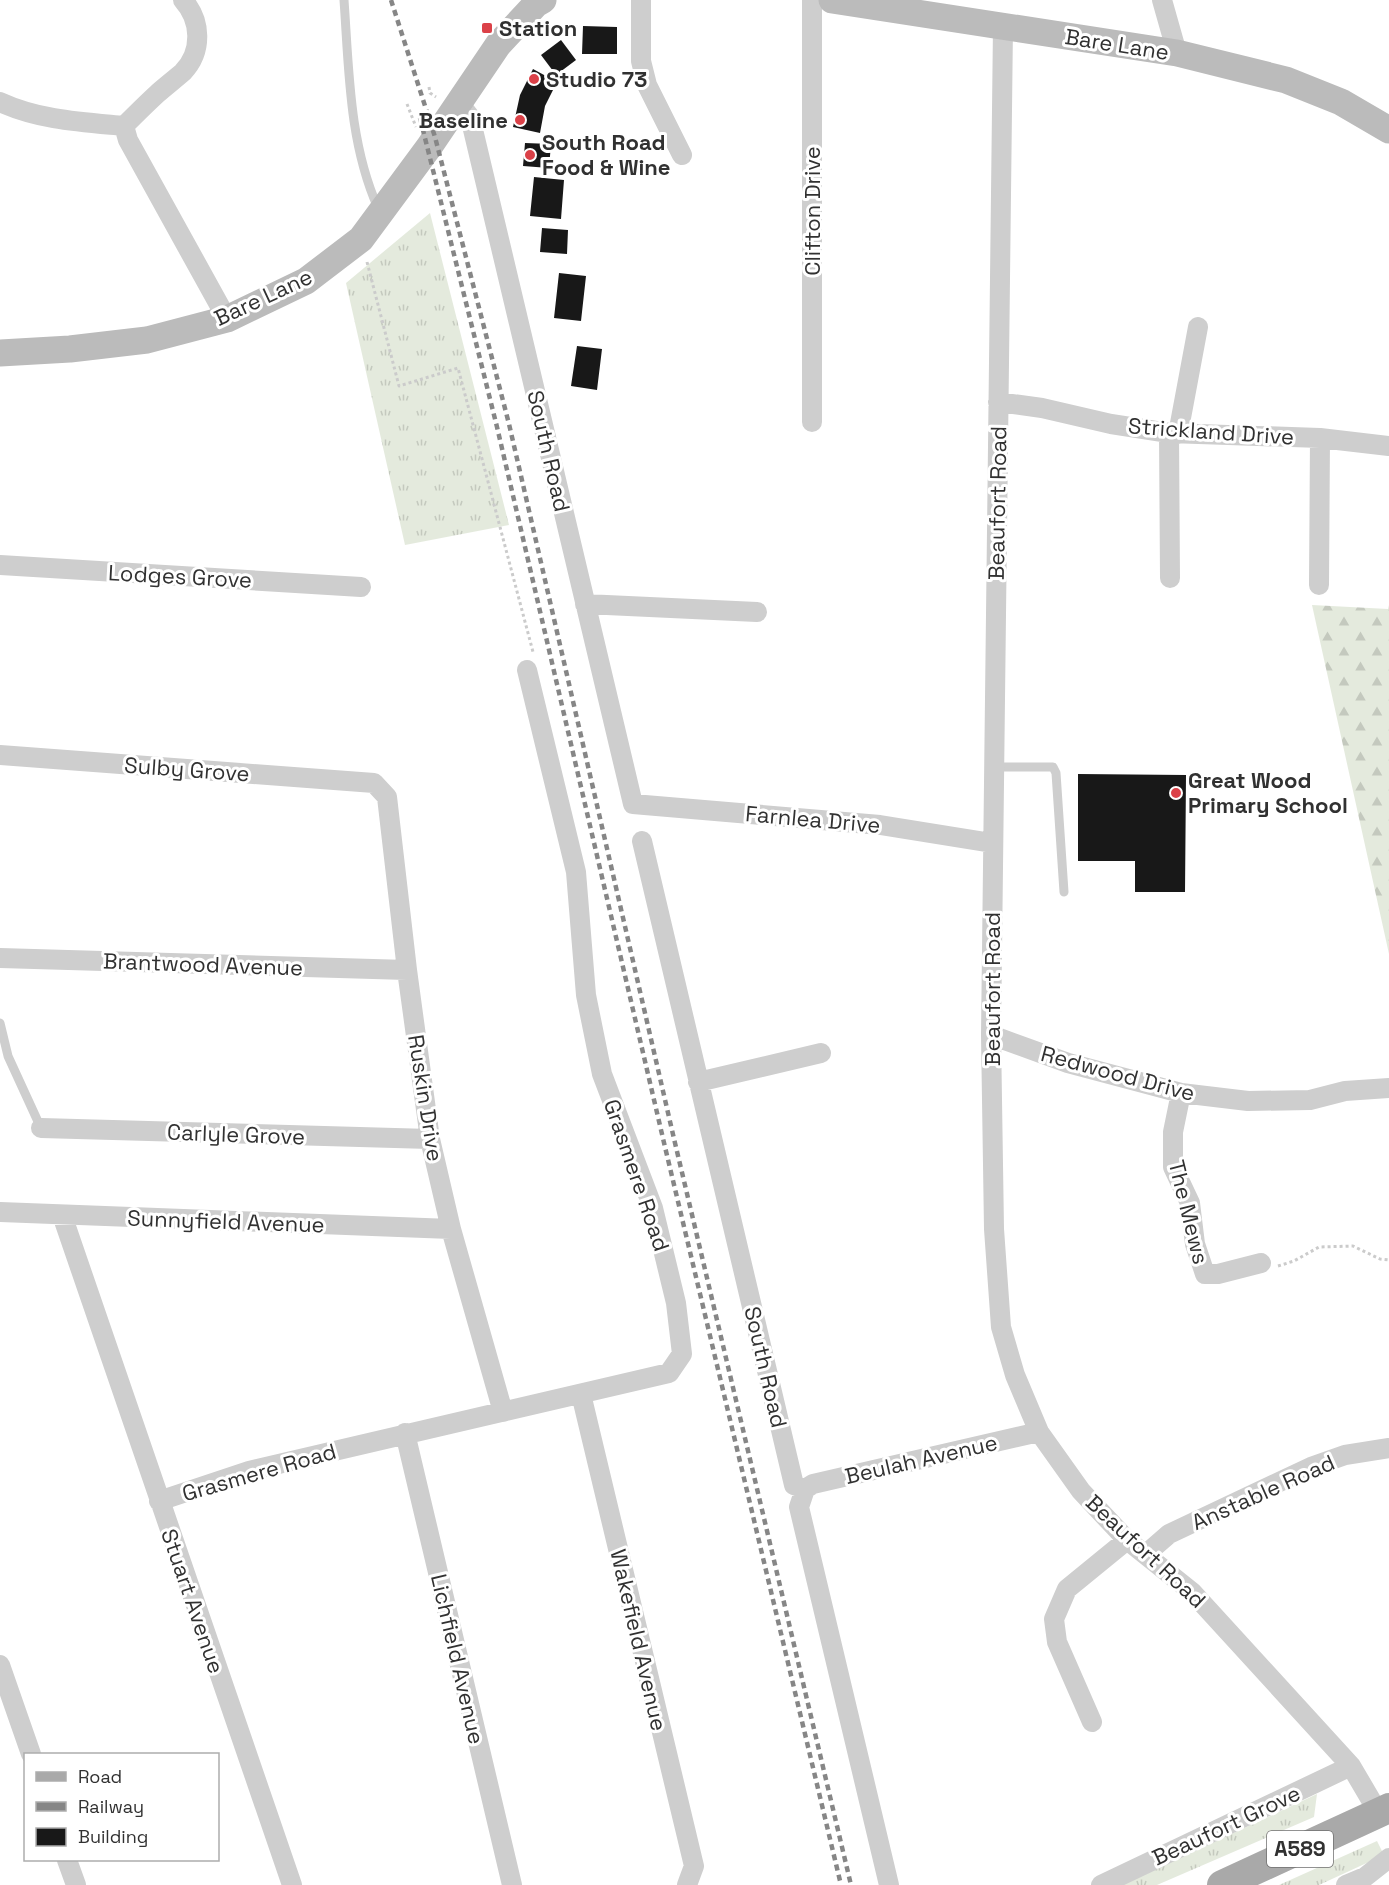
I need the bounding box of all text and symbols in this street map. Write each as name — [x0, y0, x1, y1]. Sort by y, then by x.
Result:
place label: Station — [499, 14, 577, 42]
marker: Station — [480, 21, 494, 35]
street label: Bare Lane — [1063, 22, 1171, 66]
place label: Studio 73 — [546, 65, 647, 93]
marker: Studio 73 — [527, 72, 541, 86]
place label: Baseline — [419, 106, 508, 134]
marker: Baseline — [513, 113, 527, 127]
place label: South Road Food & Wine — [542, 128, 671, 181]
street label: Clifton Drive — [798, 146, 826, 276]
marker: South Road Food & Wine — [523, 148, 537, 162]
street label: Bare Lane — [210, 262, 316, 332]
street label: South Road — [521, 388, 577, 514]
street label: Strickland Drive — [1127, 411, 1295, 451]
street label: Beaufort Road — [982, 426, 1012, 580]
street label: Lodges Grove — [107, 558, 253, 594]
street label: Sulby Grove — [123, 751, 251, 787]
place label: Great Wood Primary School — [1188, 766, 1348, 819]
marker: Great Wood Primary School — [1169, 786, 1183, 800]
street label: Farnlea Drive — [744, 799, 882, 839]
street label: Beaufort Road — [978, 912, 1006, 1066]
street label: Brantwood Avenue — [102, 947, 304, 981]
street label: Ruskin Drive — [402, 1033, 450, 1163]
street label: Redwood Drive — [1038, 1039, 1198, 1107]
street label: Grasmere Road — [598, 1095, 676, 1255]
street label: Carlyle Grove — [167, 1118, 305, 1150]
street label: The Mews — [1163, 1157, 1215, 1267]
street label: Sunnyfield Avenue — [127, 1204, 325, 1238]
street label: South Road — [738, 1304, 794, 1430]
street label: Beulah Avenue — [842, 1428, 1000, 1490]
street label: Grasmere Road — [179, 1437, 339, 1507]
street label: Anstable Road — [1187, 1448, 1339, 1536]
street label: Beaufort Road — [1080, 1488, 1212, 1614]
street label: Stuart Avenue — [155, 1525, 231, 1677]
street label: Wakefield Avenue — [604, 1546, 674, 1734]
street label: Lichfield Avenue — [425, 1571, 491, 1747]
legend — [24, 1753, 219, 1861]
text: Road — [78, 1765, 122, 1788]
street label: Beaufort Grove — [1147, 1778, 1305, 1872]
text: Railway — [78, 1795, 144, 1818]
text: Building — [78, 1825, 148, 1848]
road number: A589 — [1267, 1831, 1333, 1867]

